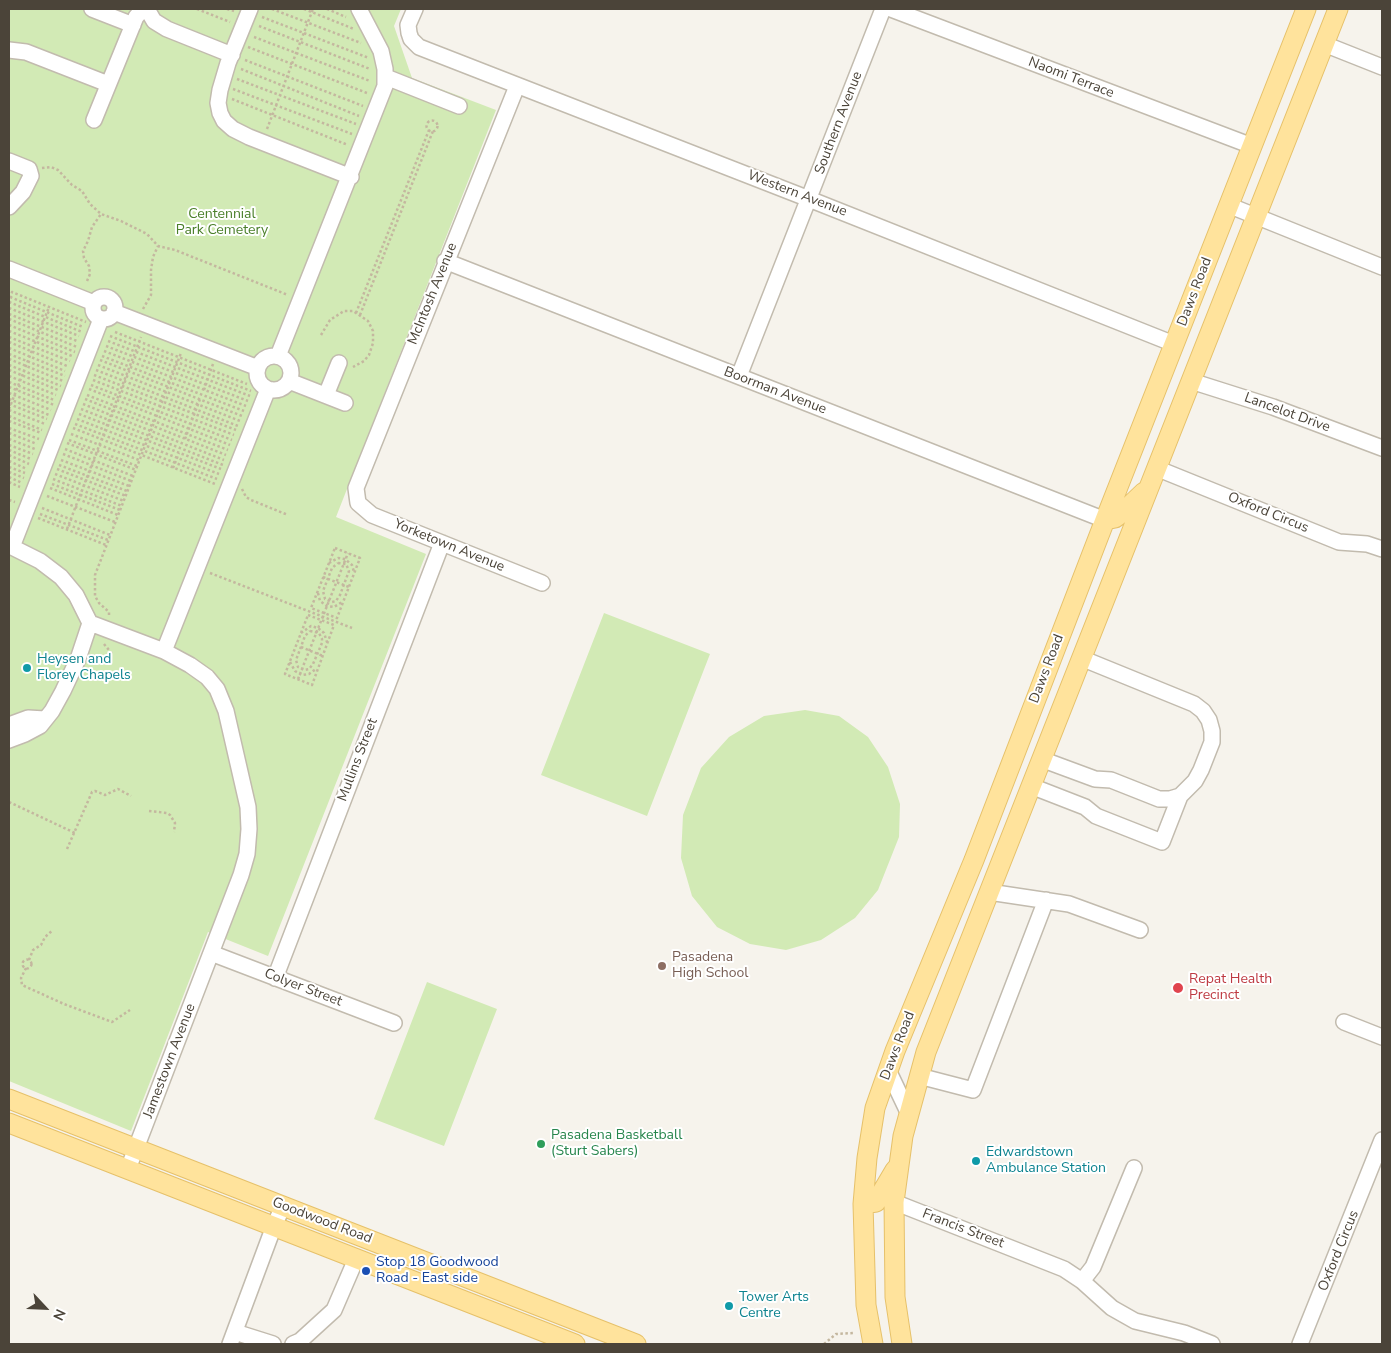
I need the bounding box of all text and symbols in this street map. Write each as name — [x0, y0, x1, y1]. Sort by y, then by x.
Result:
street label: Naomi Terrace — [1026, 54, 1116, 102]
street label: Southern Avenue — [812, 69, 866, 177]
street label: Western Avenue — [745, 167, 849, 221]
park label: Centennial Park Cemetery — [176, 207, 268, 240]
street label: McIntosh Avenue — [405, 241, 461, 347]
street label: Daws Road — [1174, 255, 1216, 329]
street label: Boorman Avenue — [721, 364, 829, 418]
street label: Lancelot Drive — [1242, 390, 1332, 436]
street label: Oxford Circus — [1225, 489, 1311, 537]
street label: Yorketown Avenue — [391, 516, 507, 576]
street label: Daws Road — [1026, 632, 1068, 706]
place label: Heysen and Florey Chapels — [37, 652, 131, 684]
marker: Heysen and Florey Chapels — [21, 662, 33, 674]
street label: Mullins Street — [334, 716, 382, 804]
place label: Pasadena High School — [672, 950, 748, 982]
marker: Pasadena High School — [656, 960, 668, 972]
street label: Colyer Street — [262, 965, 344, 1011]
place label: Repat Health Precinct — [1189, 972, 1272, 1004]
marker: Repat Health Precinct — [1171, 981, 1185, 995]
street label: Jamestown Avenue — [140, 1001, 200, 1121]
street label: Daws Road — [877, 1009, 919, 1083]
place label: Pasadena Basketball (Sturt Sabers) — [551, 1128, 682, 1160]
marker: Pasadena Basketball (Sturt Sabers) — [535, 1138, 547, 1150]
place label: Edwardstown Ambulance Station — [986, 1145, 1106, 1178]
marker: Edwardstown Ambulance Station — [970, 1155, 982, 1167]
street label: Goodwood Road — [270, 1194, 374, 1248]
street label: Francis Street — [920, 1206, 1006, 1252]
street label: Oxford Circus — [1315, 1208, 1363, 1294]
place label: Stop 18 Goodwood Road - East side — [376, 1255, 499, 1288]
marker: Stop 18 Goodwood Road - East side — [360, 1265, 372, 1277]
north arrow — [20, 1283, 70, 1333]
place label: Tower Arts Centre — [739, 1290, 809, 1322]
marker: Tower Arts Centre — [723, 1300, 735, 1312]
text: N — [48, 1306, 70, 1323]

